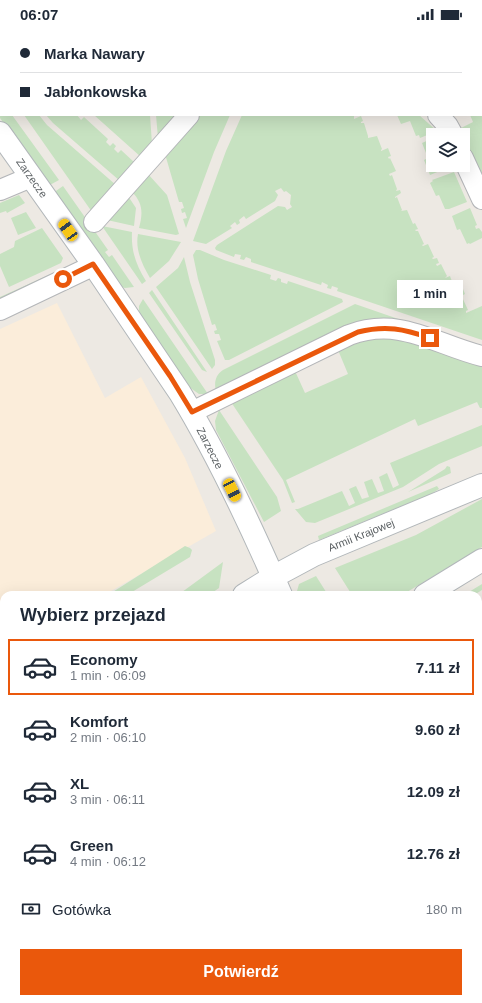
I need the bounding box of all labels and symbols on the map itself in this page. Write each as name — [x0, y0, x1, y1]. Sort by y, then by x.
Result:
street label: Zarzecze — [14, 156, 50, 200]
car — [56, 217, 80, 243]
route start — [54, 270, 72, 288]
callout: 1 min — [397, 280, 463, 308]
route end — [421, 329, 439, 347]
street label: Zarzecze — [194, 425, 226, 471]
car — [221, 477, 243, 503]
street label: Armii Krajowej — [326, 516, 396, 554]

